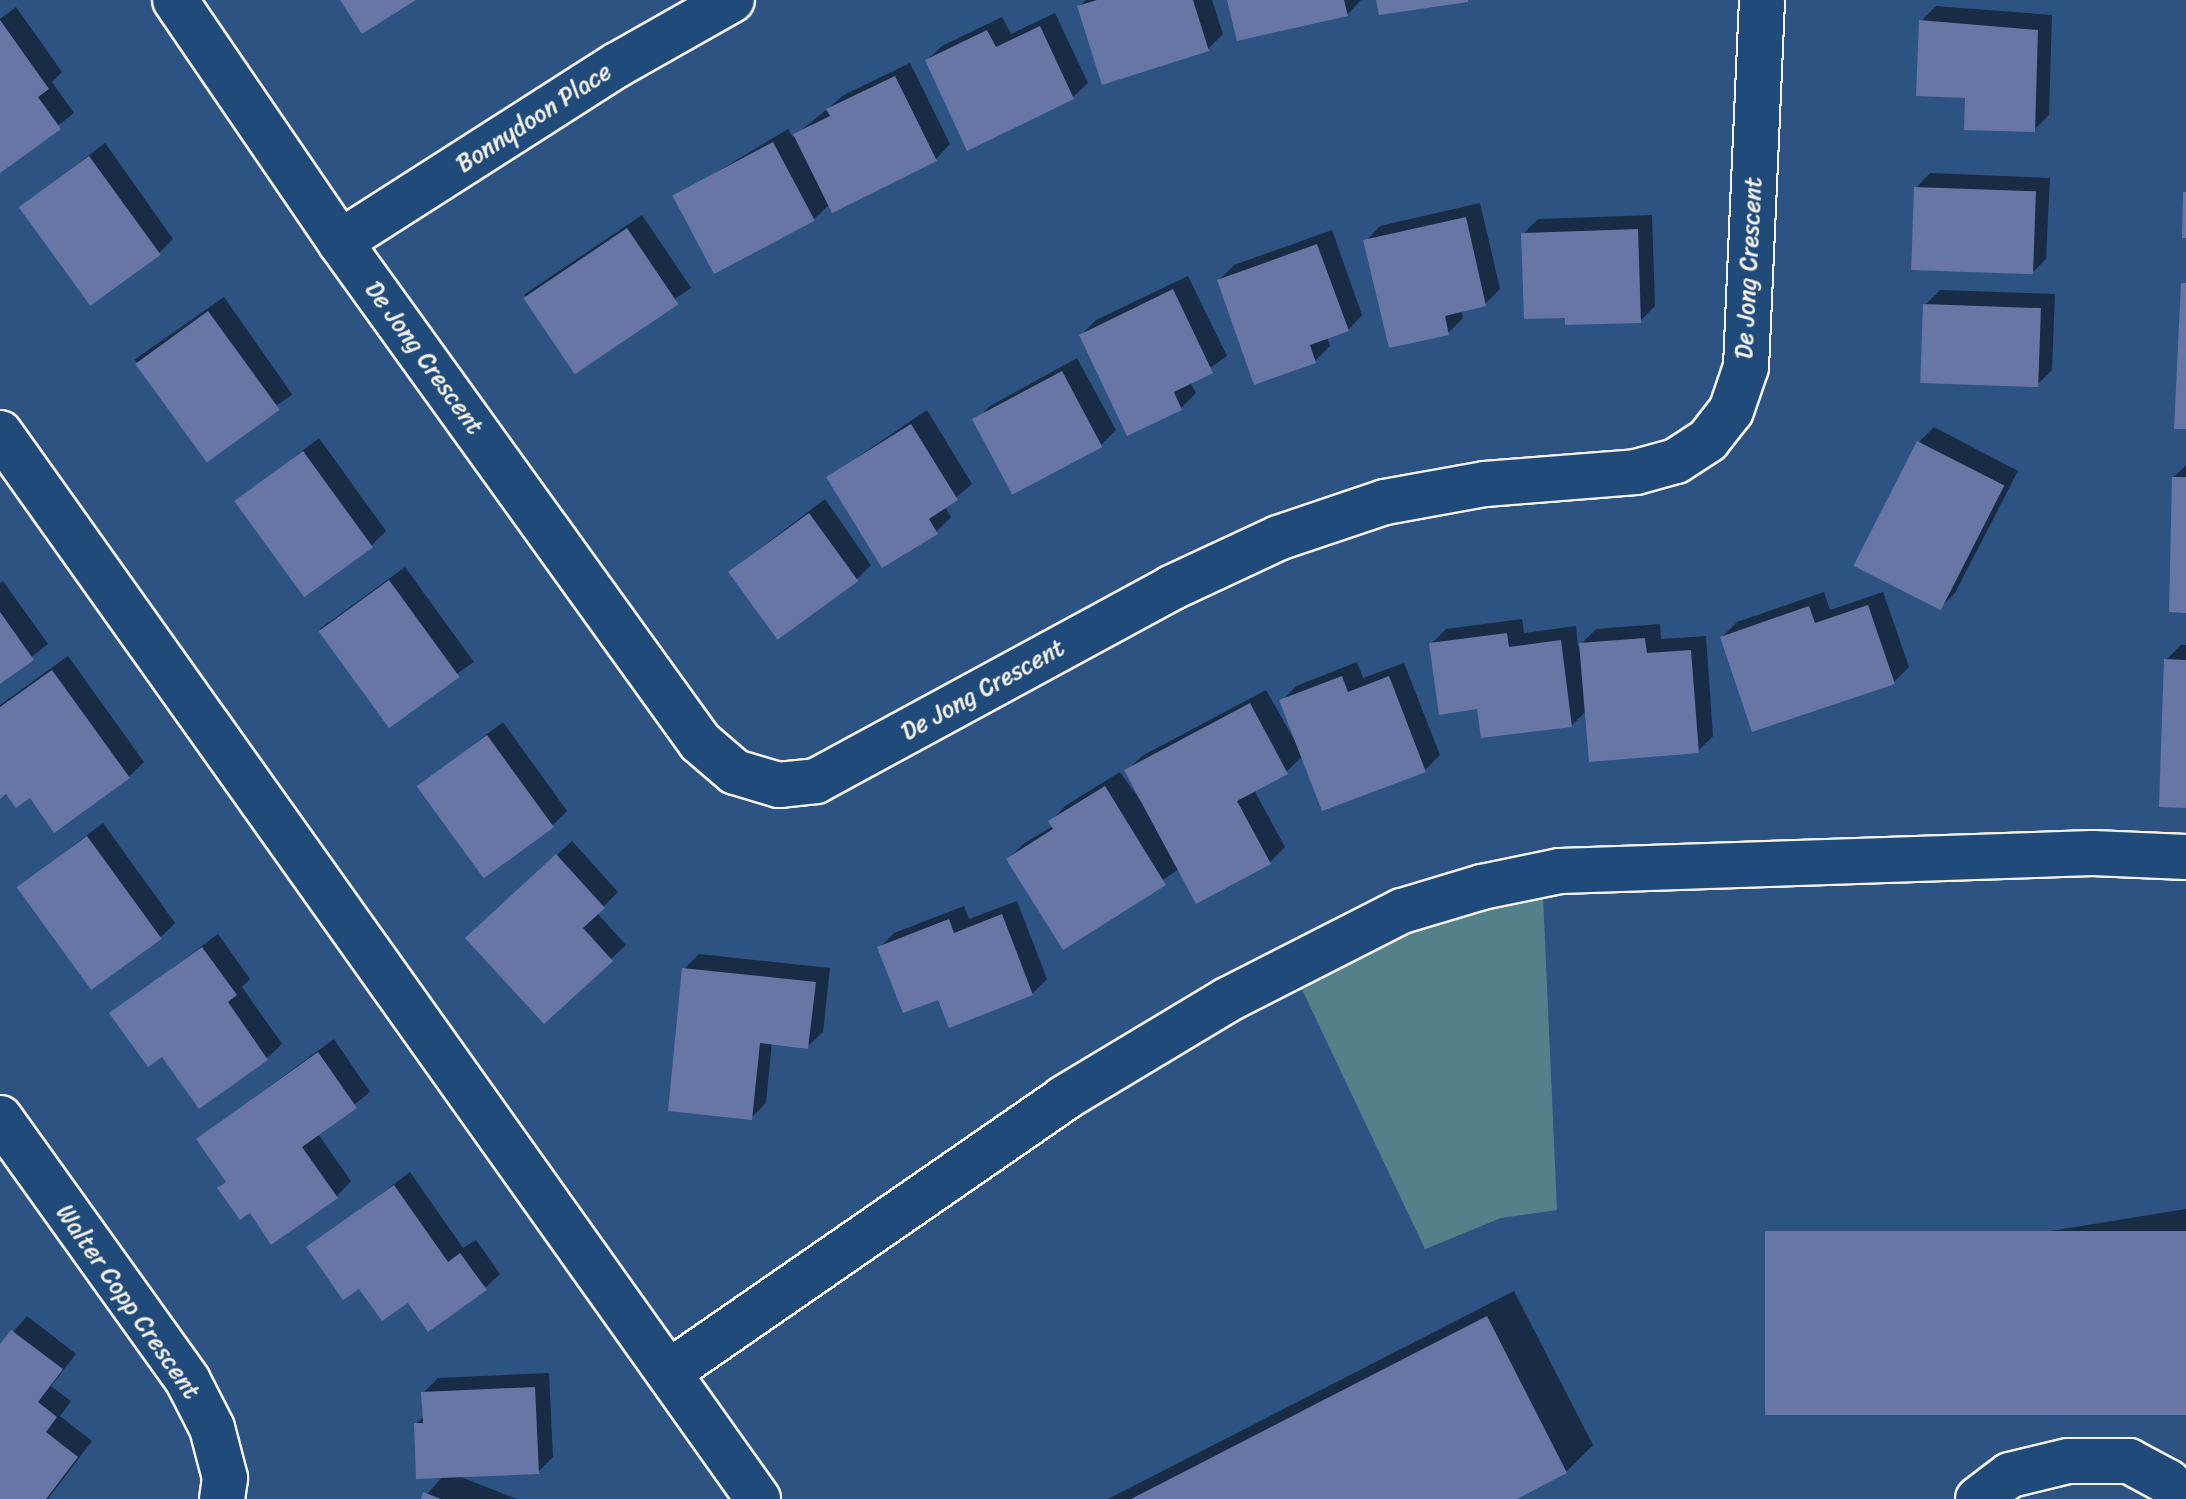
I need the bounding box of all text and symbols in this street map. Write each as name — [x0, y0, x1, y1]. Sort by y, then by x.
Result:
street label: Bonnydoon Place — [451, 57, 617, 179]
street label: De Jong Crescent — [1730, 176, 1768, 360]
street label: De Jong Crescent — [358, 275, 490, 441]
street label: De Jong Crescent — [896, 633, 1070, 747]
street label: Walter Copp Crescent — [50, 1199, 206, 1405]

